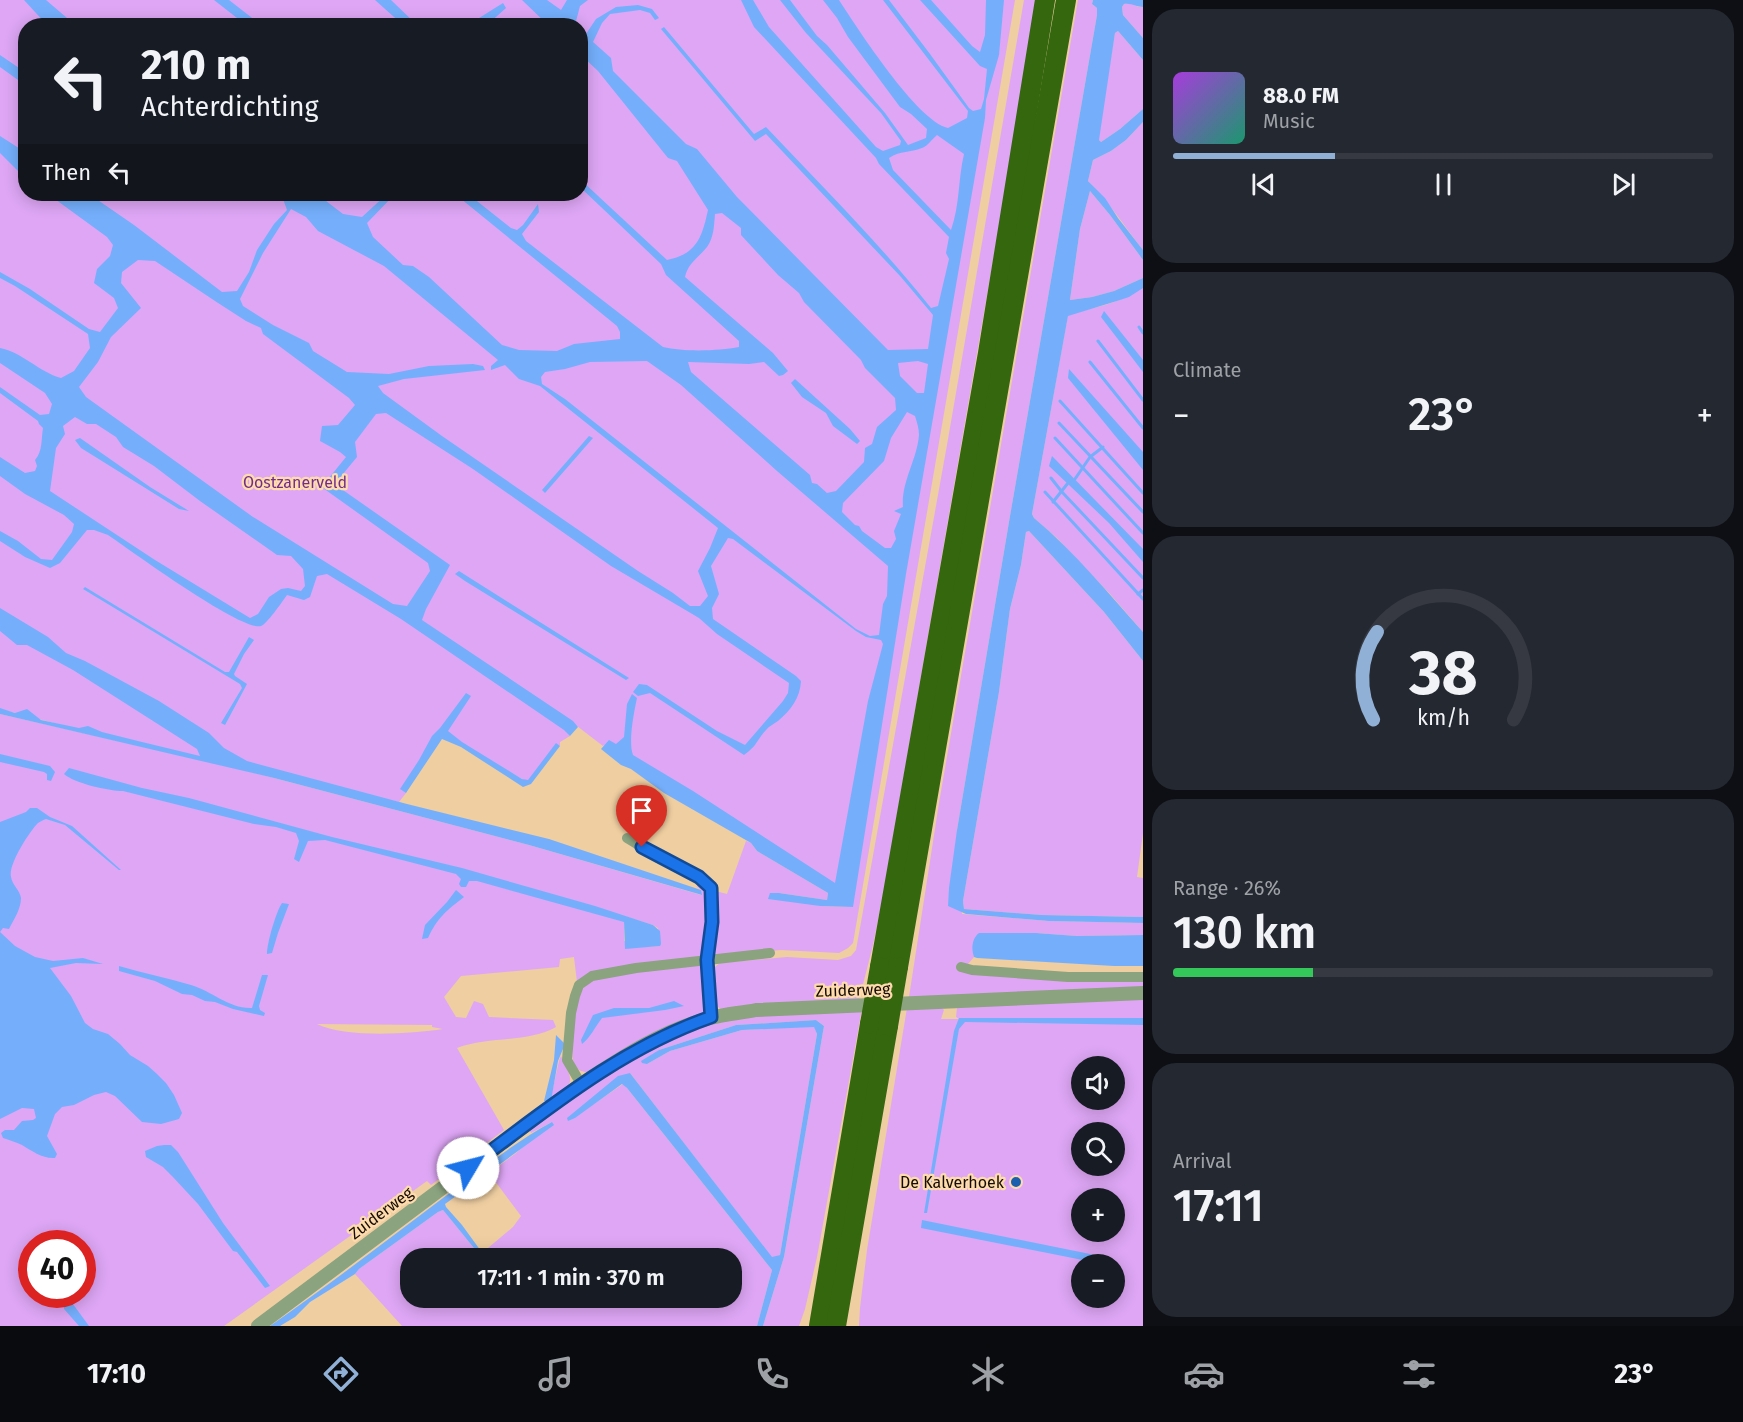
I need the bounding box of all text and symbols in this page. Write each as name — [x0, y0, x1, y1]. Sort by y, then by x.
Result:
text: 210 m — [141, 40, 251, 90]
icon: left — [42, 42, 120, 120]
text: 88.0 FM — [1263, 82, 1339, 109]
text: Achterdichting — [141, 91, 319, 123]
text: Music — [1263, 109, 1315, 133]
icon: left — [103, 156, 136, 189]
text: Then — [42, 159, 91, 186]
icon: previous — [1247, 168, 1280, 201]
icon: pause — [1427, 168, 1460, 201]
icon: next — [1607, 168, 1640, 201]
text: Climate — [1173, 358, 1241, 382]
text: 23° — [1408, 388, 1478, 442]
text: − — [1173, 396, 1190, 436]
text: + — [1697, 396, 1713, 436]
park label: Oostzanerveld — [243, 473, 347, 492]
text: 38 — [1408, 636, 1477, 711]
text: km/h — [1416, 705, 1470, 731]
pin — [616, 785, 667, 847]
icon: arrive — [625, 794, 658, 827]
text: Range · 26% — [1173, 876, 1281, 900]
text: 130 km — [1173, 906, 1316, 960]
street label: Zuiderweg — [815, 979, 891, 1001]
map controls — [1071, 1056, 1125, 1308]
button: sound — [1071, 1056, 1125, 1110]
button: search — [1071, 1122, 1125, 1176]
position arrow — [436, 1136, 500, 1200]
text: Arrival — [1173, 1149, 1232, 1173]
place label: De Kalverhoek — [900, 1173, 1005, 1192]
marker: De Kalverhoek — [1009, 1175, 1023, 1189]
text: 17:11 — [1173, 1179, 1264, 1233]
street label: Zuiderweg — [345, 1182, 417, 1243]
button: + — [1071, 1188, 1125, 1242]
speed limit sign: 40 — [18, 1230, 96, 1308]
button: − — [1071, 1254, 1125, 1308]
text: 17:11 · 1 min · 370 m — [477, 1264, 665, 1291]
icon: directions — [320, 1353, 362, 1395]
icon: music — [535, 1353, 577, 1395]
icon: phone — [751, 1353, 793, 1395]
icon: climate — [967, 1353, 1009, 1395]
icon: car — [1183, 1353, 1225, 1395]
icon: filters — [1398, 1353, 1440, 1395]
text: 17:10 — [87, 1358, 146, 1390]
text: 23° — [1614, 1358, 1656, 1390]

